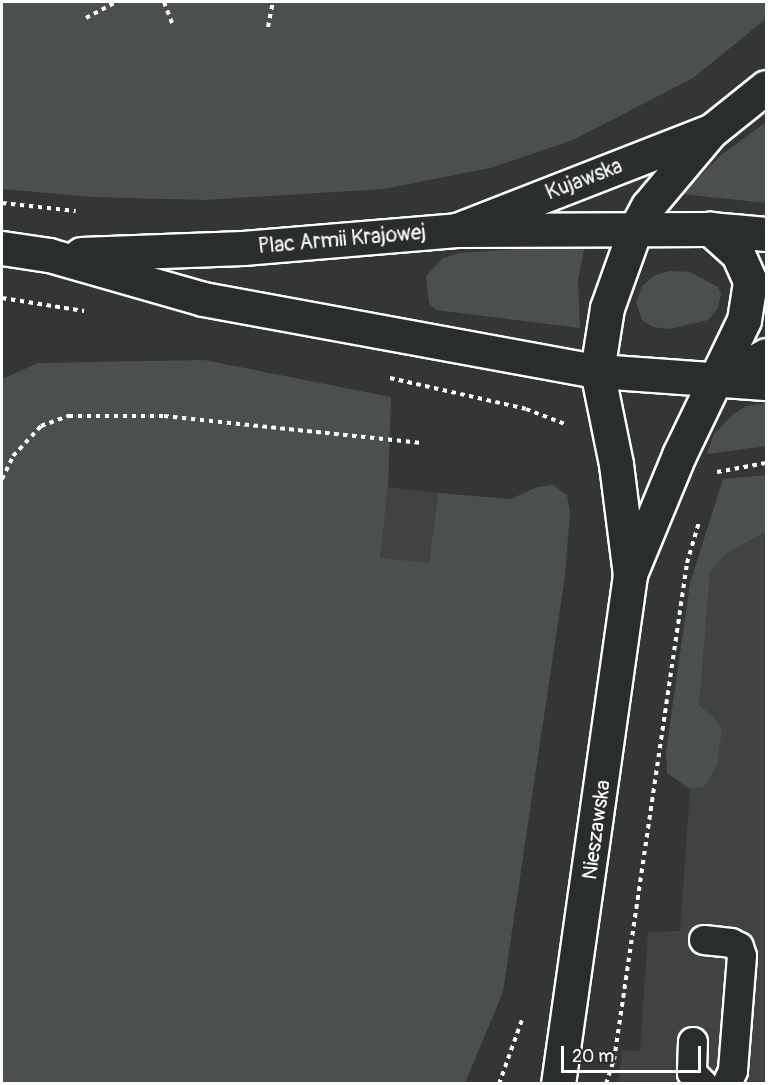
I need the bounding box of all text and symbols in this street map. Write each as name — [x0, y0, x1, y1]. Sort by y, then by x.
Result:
street label: Kujawska — [542, 154, 626, 206]
street label: Plac Armii Krajowej — [257, 220, 427, 260]
street label: Nieszawska — [578, 779, 616, 881]
scale bar — [564, 1034, 704, 1072]
text: 20 m — [572, 1045, 614, 1068]

